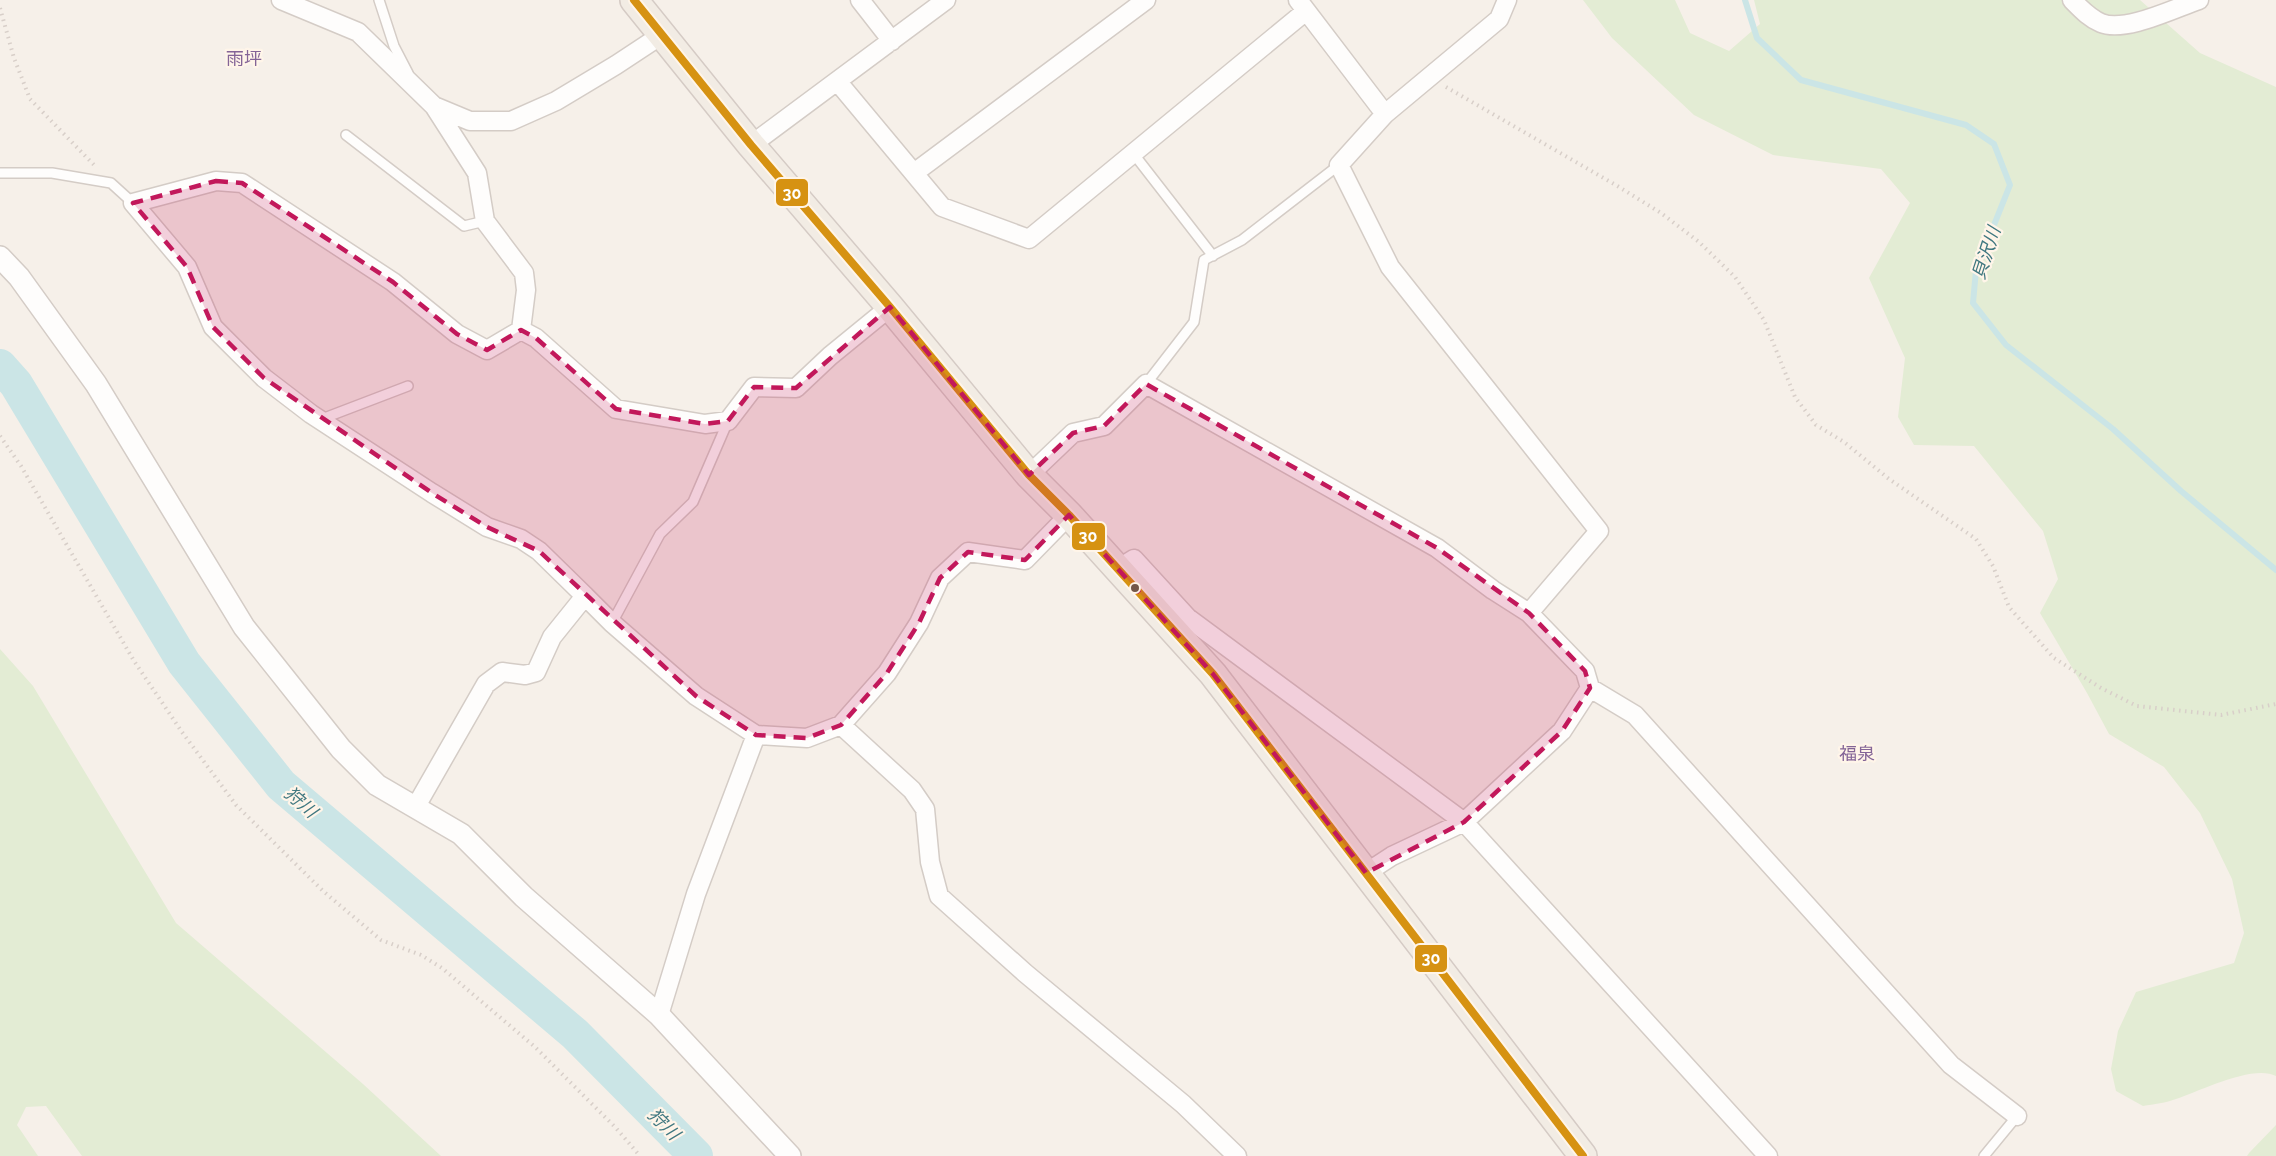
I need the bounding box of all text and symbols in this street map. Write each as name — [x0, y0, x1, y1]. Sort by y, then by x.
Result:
district label: 雨坪 — [226, 48, 262, 69]
line badge: 30 — [775, 178, 809, 207]
text: 30 — [783, 184, 802, 203]
water label: 貝沢川 — [1968, 222, 2005, 282]
line badge: 30 — [1071, 522, 1106, 551]
text: 30 — [1079, 527, 1098, 546]
unlabelled marker — [1129, 582, 1141, 594]
district label: 福泉 — [1839, 743, 1875, 764]
water label: 狩川 — [281, 782, 323, 823]
line badge: 30 — [1414, 944, 1448, 973]
text: 30 — [1422, 949, 1441, 968]
water label: 狩川 — [644, 1104, 686, 1146]

